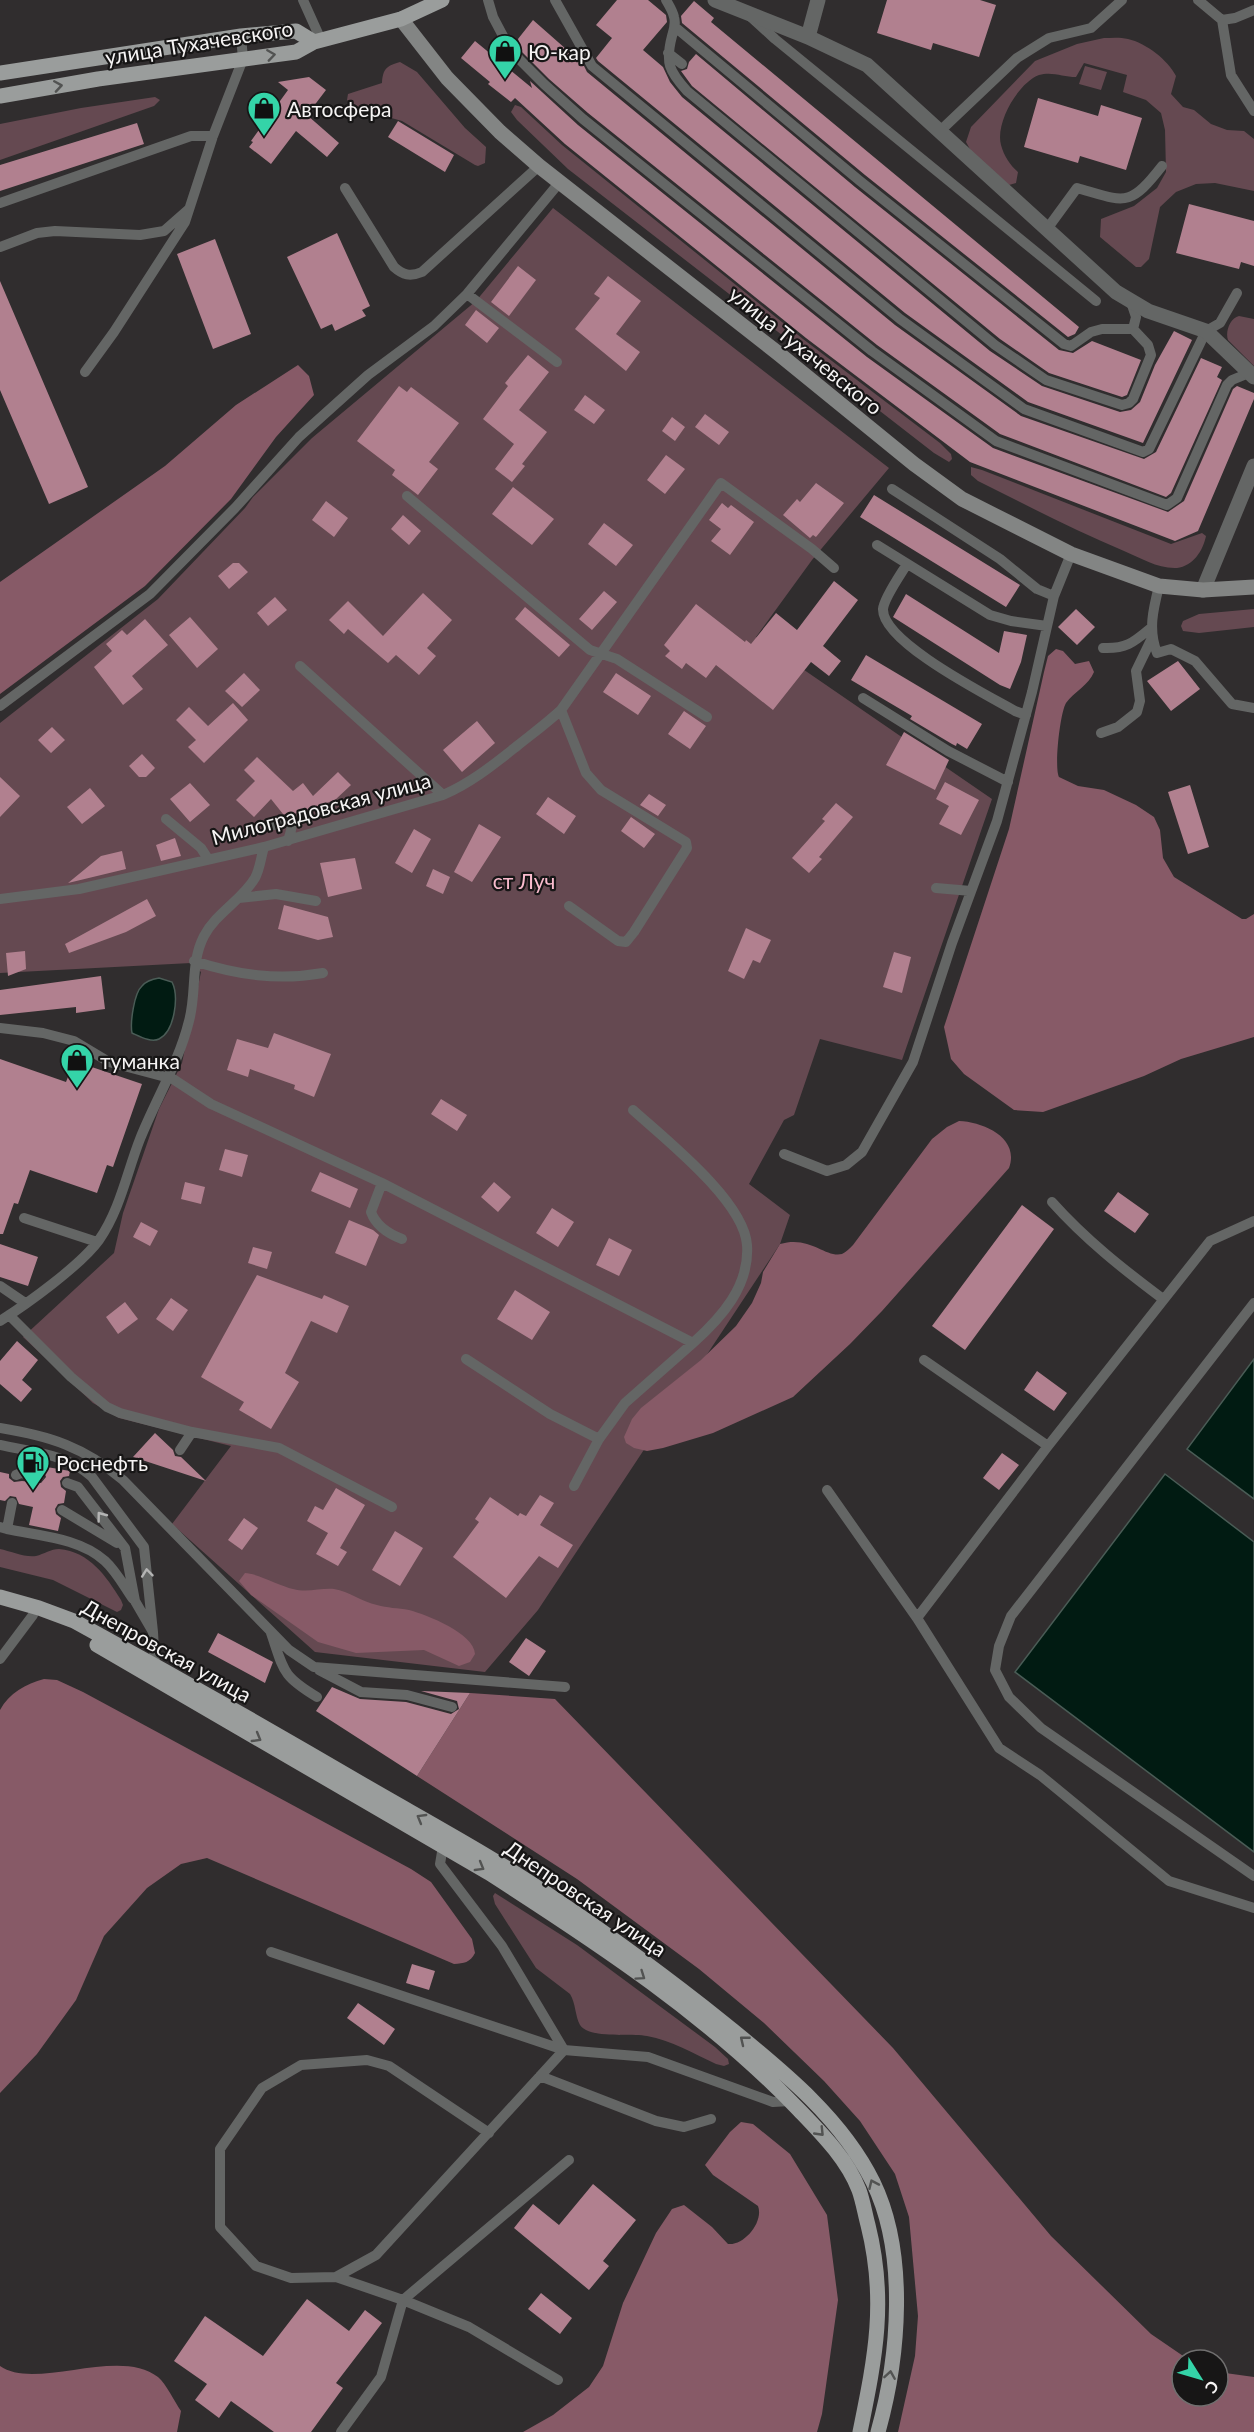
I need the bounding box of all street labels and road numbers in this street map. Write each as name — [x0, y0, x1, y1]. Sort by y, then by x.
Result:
street label: улица Тухачевского — [103, 15, 295, 69]
street label: улица Тухачевского — [724, 281, 888, 419]
street label: Милоградовская улица — [209, 767, 433, 849]
street label: Днепровская улица — [78, 1593, 256, 1707]
street label: Днепровская улица — [500, 1835, 672, 1961]

